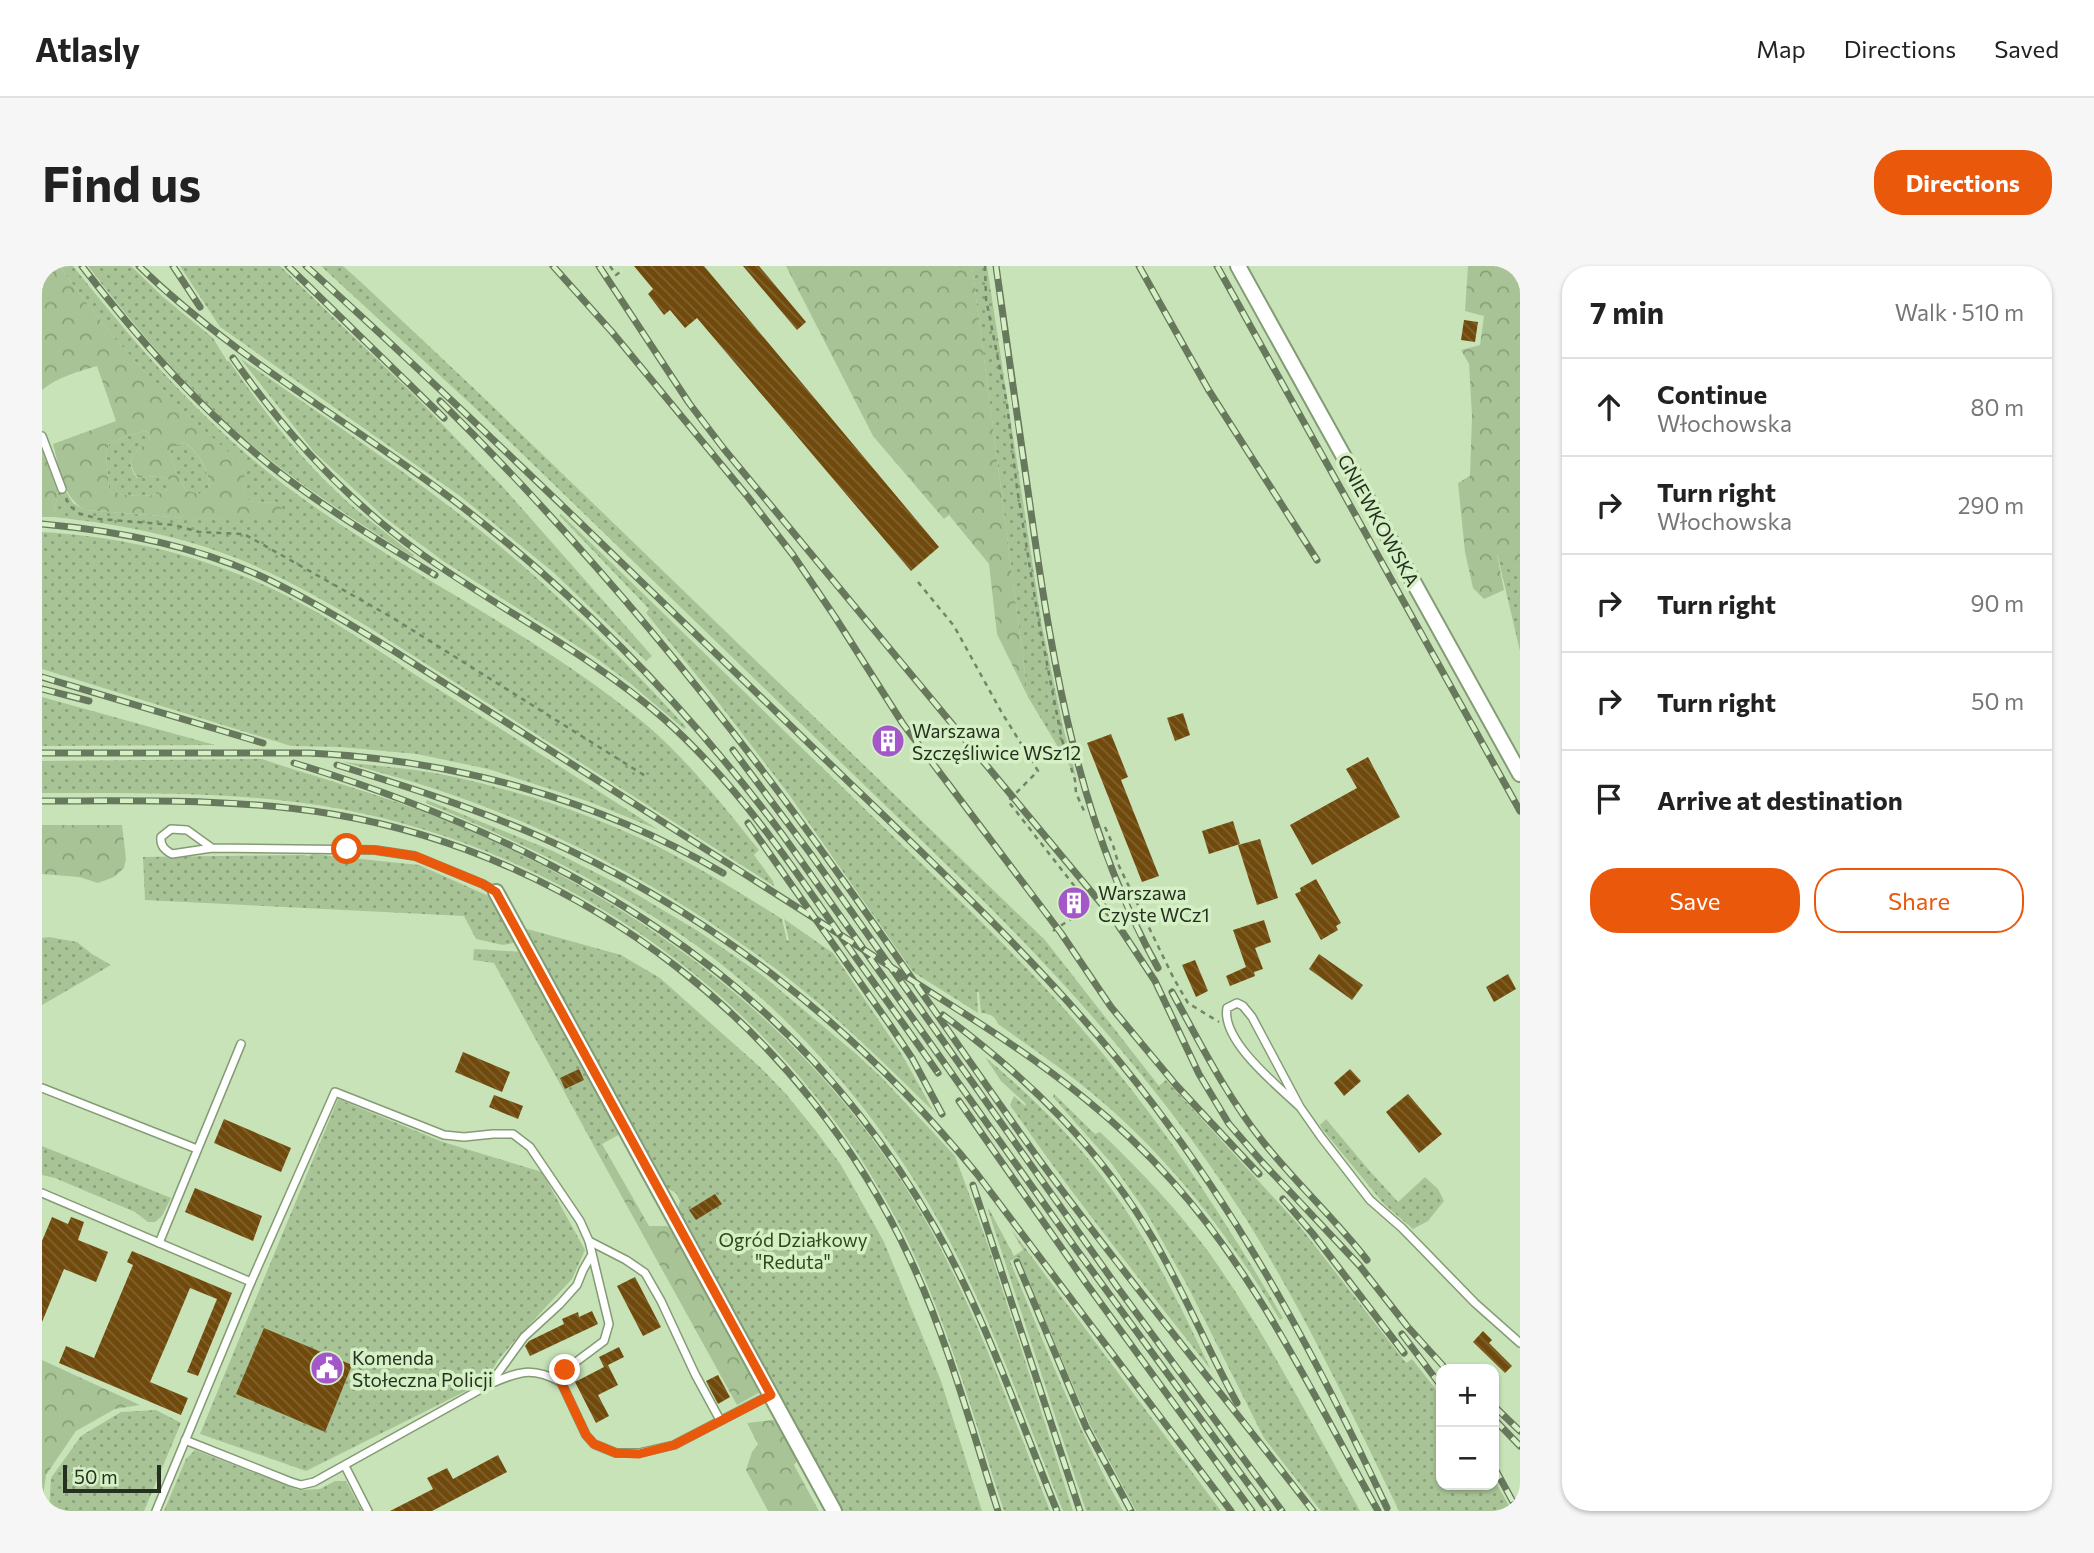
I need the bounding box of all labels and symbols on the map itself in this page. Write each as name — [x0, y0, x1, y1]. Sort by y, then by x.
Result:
street label: GNIEWKOWSKA — [1333, 450, 1425, 590]
place label: Warszawa Szczęśliwice WSz12 — [912, 719, 1081, 764]
building icon: Warszawa Szczęśliwice WSz12 — [869, 722, 907, 760]
route start — [331, 833, 362, 864]
place label: Warszawa Czyste WCz1 — [1098, 881, 1210, 926]
building icon: Warszawa Czyste WCz1 — [1055, 884, 1093, 922]
park label: Ogród Działkowy "Reduta" — [719, 1228, 868, 1273]
place label: Komenda Stołeczna Policji — [352, 1346, 493, 1391]
public building icon: Komenda Stołeczna Policji — [308, 1349, 346, 1387]
route end — [549, 1354, 580, 1385]
scale bar — [63, 1462, 161, 1494]

